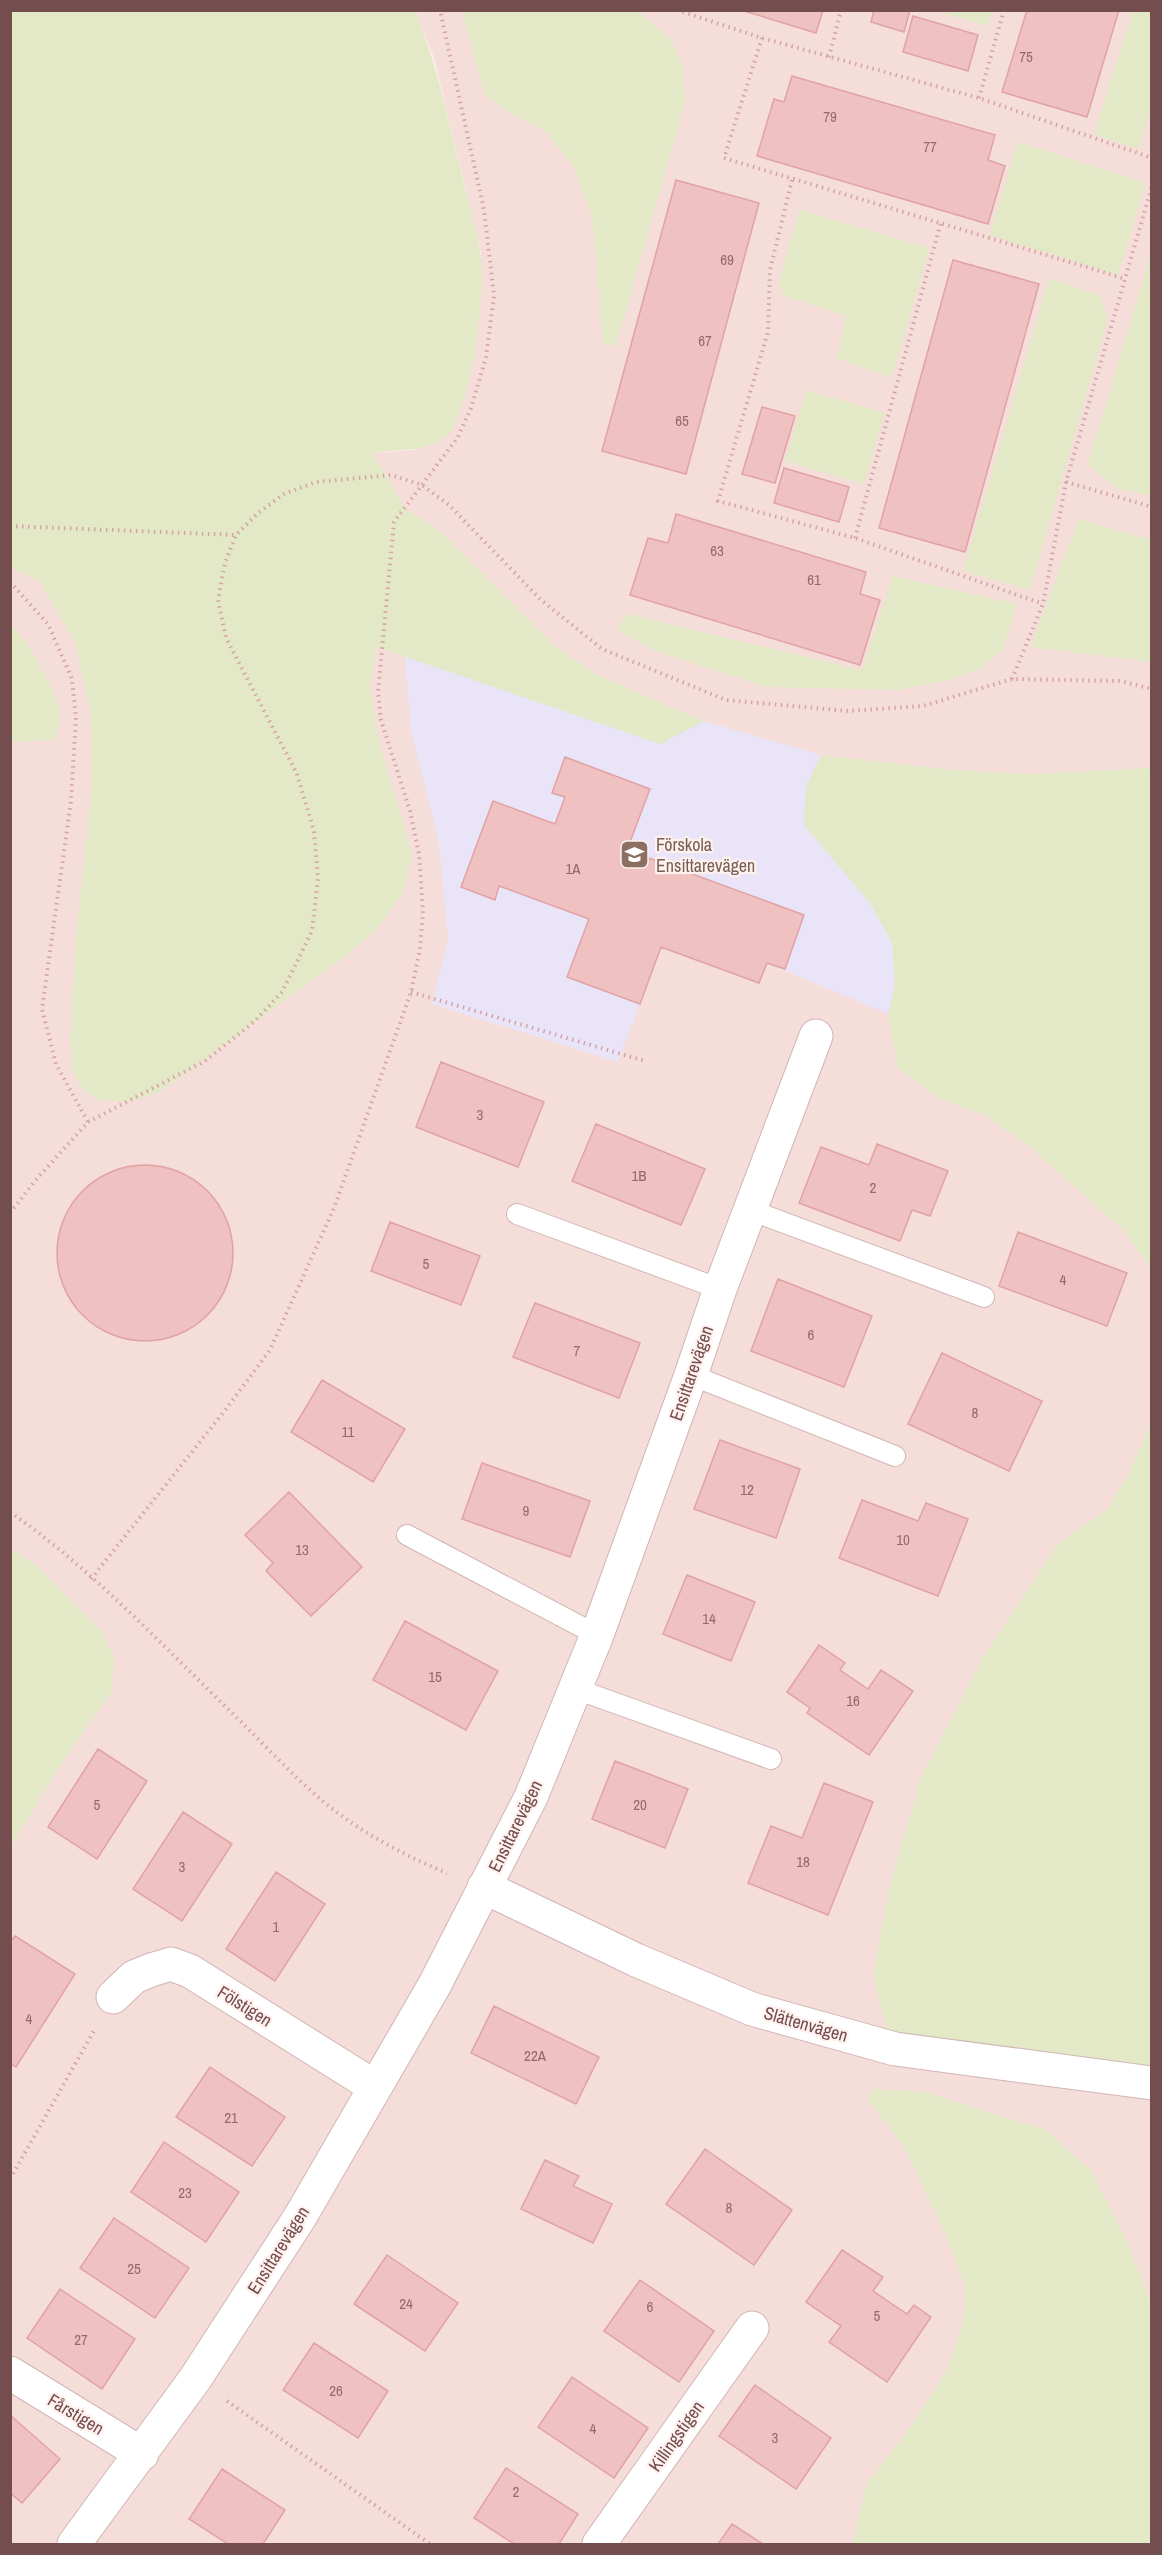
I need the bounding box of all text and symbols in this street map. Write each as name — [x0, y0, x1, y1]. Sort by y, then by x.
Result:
house number: 75 — [1019, 46, 1033, 67]
house number: 79 — [823, 106, 837, 127]
house number: 77 — [923, 136, 937, 157]
house number: 69 — [720, 249, 734, 270]
house number: 67 — [698, 330, 712, 351]
house number: 65 — [675, 410, 689, 431]
house number: 63 — [710, 540, 724, 561]
house number: 61 — [807, 569, 821, 590]
place label: Förskola Ensittarevägen — [656, 832, 755, 878]
school or university icon: Förskola Ensittarevägen — [619, 838, 651, 870]
house number: 1A — [565, 858, 581, 879]
house number: 3 — [477, 1104, 484, 1125]
house number: 1B — [631, 1165, 647, 1186]
house number: 2 — [870, 1177, 877, 1198]
house number: 5 — [423, 1253, 430, 1274]
house number: 4 — [1060, 1269, 1067, 1290]
street label: Ensittarevägen — [663, 1322, 719, 1424]
house number: 6 — [808, 1324, 815, 1345]
house number: 7 — [574, 1340, 581, 1361]
house number: 8 — [972, 1402, 979, 1423]
house number: 11 — [342, 1421, 355, 1442]
house number: 12 — [740, 1479, 754, 1500]
house number: 9 — [523, 1500, 530, 1521]
house number: 10 — [896, 1529, 910, 1550]
house number: 13 — [295, 1539, 309, 1560]
house number: 14 — [702, 1608, 716, 1629]
house number: 15 — [428, 1666, 442, 1687]
house number: 16 — [846, 1690, 860, 1711]
street label: Ensittarevägen — [482, 1776, 548, 1876]
house number: 5 — [94, 1794, 101, 1815]
house number: 20 — [633, 1794, 647, 1815]
house number: 18 — [796, 1851, 810, 1872]
house number: 3 — [179, 1856, 186, 1877]
house number: 1 — [273, 1916, 280, 1937]
street label: Fölstigen — [213, 1980, 277, 2032]
street label: Slättenvägen — [761, 2000, 851, 2048]
house number: 4 — [26, 2008, 33, 2029]
house number: 22A — [524, 2045, 547, 2066]
house number: 21 — [224, 2107, 238, 2128]
house number: 23 — [178, 2182, 192, 2203]
house number: 8 — [726, 2197, 733, 2218]
street label: Ensittarevägen — [241, 2201, 315, 2299]
house number: 25 — [127, 2258, 141, 2279]
house number: 24 — [399, 2293, 413, 2314]
house number: 6 — [647, 2296, 654, 2317]
house number: 5 — [874, 2305, 881, 2326]
house number: 27 — [74, 2329, 88, 2350]
house number: 26 — [329, 2380, 343, 2401]
street label: Fårstigen — [43, 2387, 109, 2441]
street label: Killingstigen — [642, 2396, 710, 2476]
house number: 4 — [590, 2418, 597, 2439]
house number: 3 — [772, 2427, 779, 2448]
house number: 2 — [513, 2481, 520, 2502]

